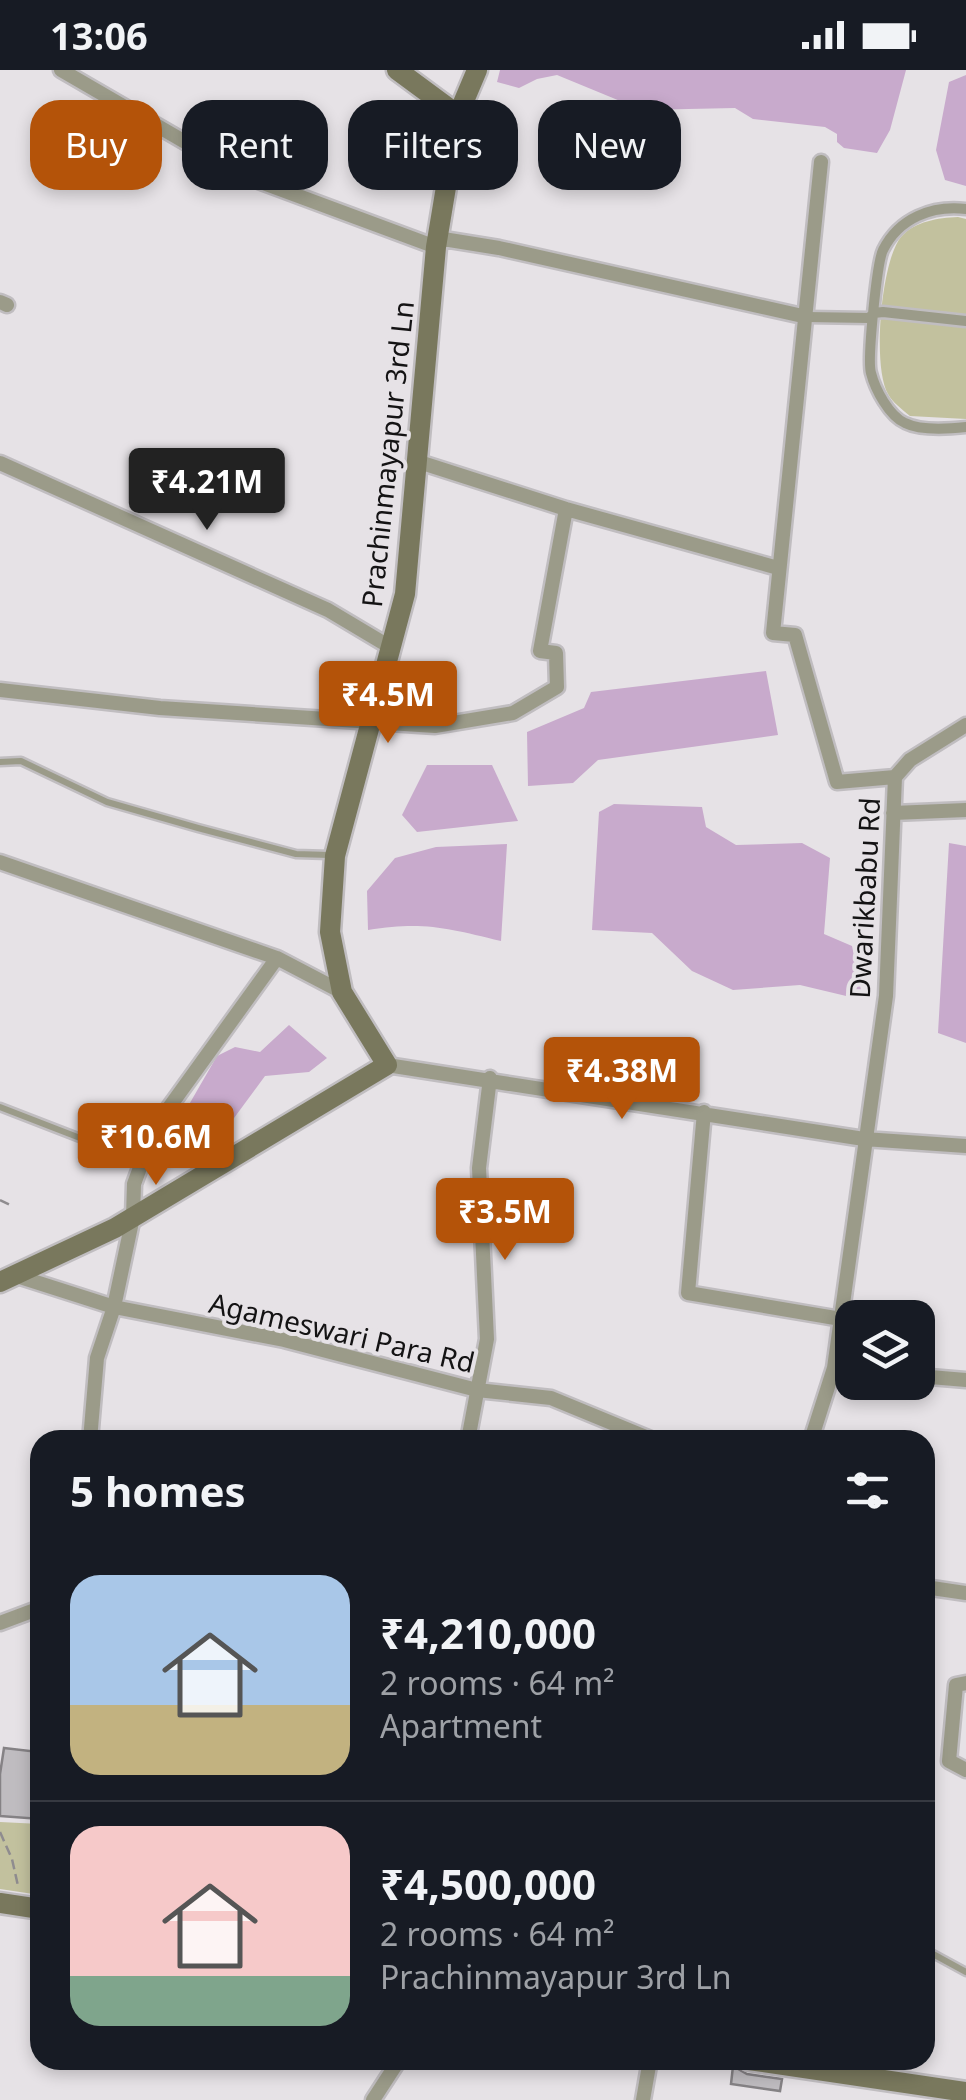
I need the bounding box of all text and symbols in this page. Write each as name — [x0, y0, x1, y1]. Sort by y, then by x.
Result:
text: 13:06 — [50, 9, 148, 61]
chip: Buy — [30, 100, 162, 190]
chip: Rent — [182, 100, 328, 190]
chip: Filters — [348, 100, 518, 190]
chip: New — [538, 100, 681, 190]
street label: Prachinmayapur 3rd Ln — [352, 299, 422, 609]
pin: ₹4.21M — [126, 448, 288, 533]
text: ₹4.21M — [151, 459, 263, 502]
pin: ₹4.5M — [318, 661, 458, 746]
text: ₹4.5M — [341, 672, 435, 715]
street label: Dwarikbabu Rd — [840, 797, 888, 999]
pin: ₹4.38M — [541, 1037, 703, 1122]
text: ₹4.38M — [566, 1048, 678, 1091]
pin: ₹10.6M — [75, 1103, 237, 1188]
text: ₹10.6M — [100, 1114, 212, 1157]
pin: ₹3.5M — [435, 1178, 575, 1263]
text: ₹3.5M — [458, 1189, 552, 1232]
street label: Agameswari Para Rd — [206, 1283, 478, 1381]
map controls — [835, 1300, 935, 1400]
button: layers — [835, 1300, 935, 1400]
text: 5 homes — [70, 1462, 246, 1519]
icon: filters — [840, 1463, 895, 1518]
text: ₹4,210,000 — [380, 1604, 596, 1661]
icon: home — [150, 1615, 270, 1735]
text: 2 rooms · 64 m² — [380, 1661, 614, 1704]
text: Apartment — [380, 1704, 542, 1747]
text: ₹4,500,000 — [380, 1855, 596, 1912]
icon: home — [150, 1866, 270, 1986]
text: 2 rooms · 64 m² — [380, 1912, 614, 1955]
text: Prachinmayapur 3rd Ln — [380, 1955, 732, 1998]

